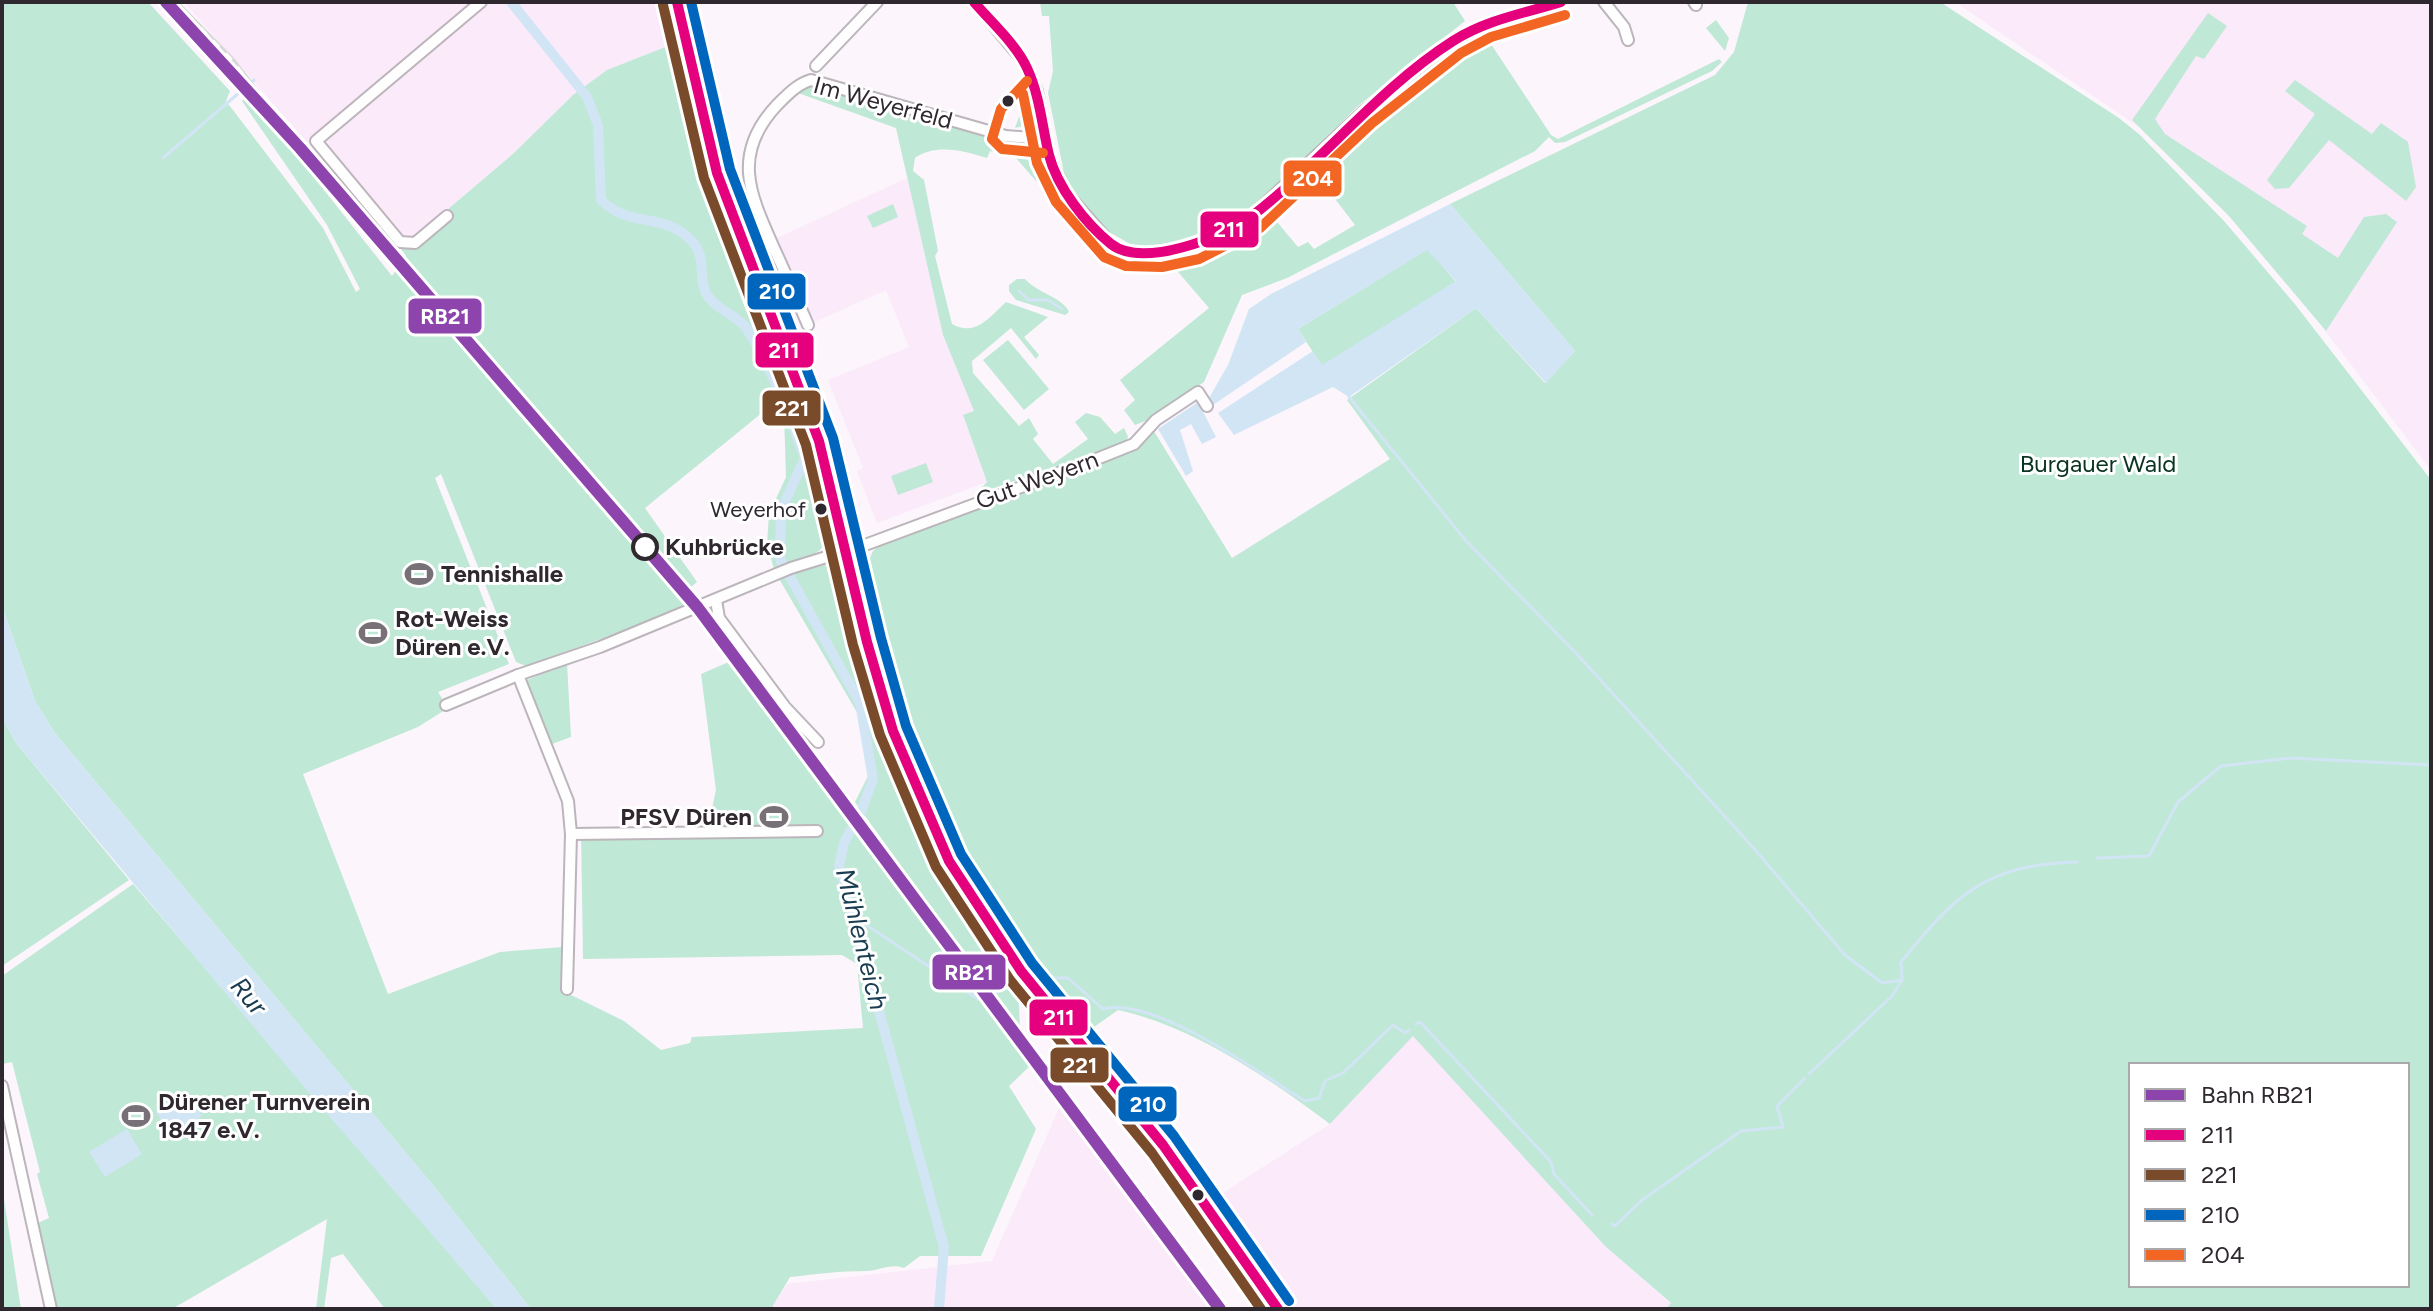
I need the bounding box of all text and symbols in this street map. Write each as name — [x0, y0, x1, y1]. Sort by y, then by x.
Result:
street label: Im Weyerfeld — [811, 70, 956, 135]
unlabelled marker — [1000, 93, 1016, 109]
line badge: 204 — [1282, 159, 1343, 198]
text: 204 — [1293, 165, 1334, 192]
line badge: 211 — [1199, 210, 1260, 249]
text: 211 — [1213, 216, 1245, 243]
line badge: 210 — [746, 272, 807, 311]
text: 210 — [759, 278, 795, 305]
line badge: RB21 — [407, 297, 483, 335]
text: RB21 — [420, 303, 470, 330]
line badge: 211 — [754, 331, 815, 369]
text: 211 — [768, 337, 800, 364]
line badge: 221 — [761, 389, 822, 427]
text: 221 — [775, 395, 809, 422]
street label: Gut Weyern — [972, 444, 1102, 515]
park label: Burgauer Wald — [2020, 449, 2176, 478]
place label: Weyerhof — [710, 496, 807, 523]
marker: Weyerhof — [813, 501, 829, 517]
place label: Kuhbrücke — [665, 532, 784, 561]
marker: Kuhbrücke — [632, 534, 658, 560]
sports icon: Tennishalle — [404, 559, 434, 589]
place label: Tennishalle — [441, 559, 563, 588]
place label: Rot-Weiss Düren e.V. — [395, 604, 510, 661]
sports icon: Rot-Weiss Düren e.V. — [358, 618, 388, 648]
place label: PFSV Düren — [620, 802, 752, 831]
sports icon: PFSV Düren — [759, 802, 789, 832]
water label: Mühlenteich — [829, 865, 895, 1013]
line badge: RB21 — [931, 953, 1007, 991]
text: RB21 — [944, 959, 994, 986]
water label: Rur — [224, 971, 275, 1022]
line badge: 211 — [1028, 998, 1089, 1037]
text: 211 — [1043, 1004, 1075, 1031]
line badge: 221 — [1049, 1046, 1110, 1084]
text: 221 — [1063, 1052, 1097, 1079]
legend — [2129, 1063, 2409, 1287]
text: Bahn RB21 — [2201, 1080, 2314, 1109]
line badge: 210 — [1117, 1085, 1178, 1123]
place label: Dürener Turnverein 1847 e.V. — [158, 1087, 370, 1144]
text: 210 — [1130, 1091, 1166, 1118]
sports icon: Dürener Turnverein 1847 e.V. — [121, 1101, 151, 1131]
text: 211 — [2201, 1120, 2234, 1149]
text: 221 — [2201, 1160, 2238, 1189]
unlabelled marker — [1190, 1187, 1206, 1203]
text: 210 — [2201, 1200, 2240, 1229]
text: 204 — [2201, 1240, 2245, 1269]

